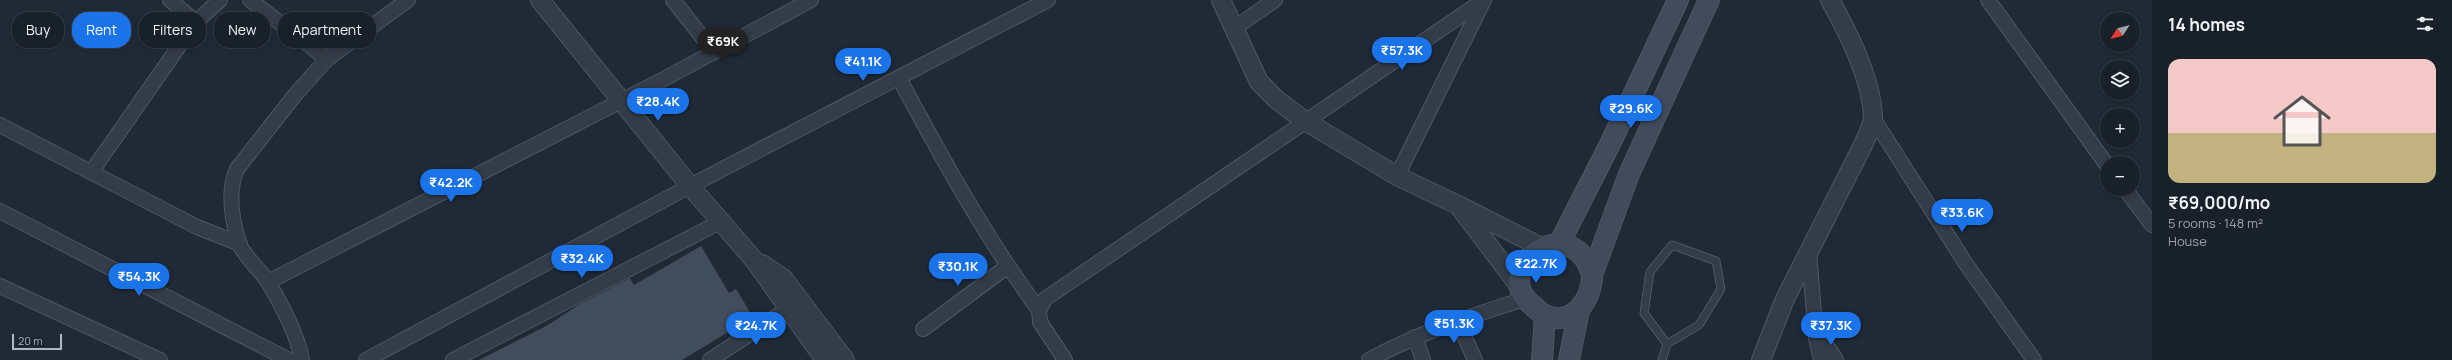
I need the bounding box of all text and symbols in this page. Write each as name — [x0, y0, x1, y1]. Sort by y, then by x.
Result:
chip: Buy — [12, 12, 64, 48]
chip: Rent — [72, 12, 131, 48]
chip: Filters — [139, 12, 206, 48]
chip: New — [214, 12, 270, 48]
chip: Apartment — [278, 12, 376, 48]
north arrow — [2100, 12, 2140, 52]
map controls — [2100, 12, 2140, 196]
text: 14 homes — [2168, 13, 2245, 36]
icon: filters — [2414, 13, 2436, 35]
pin: ₹69K — [699, 28, 747, 62]
text: ₹69K — [707, 32, 739, 50]
pin: ₹57.3K — [1369, 37, 1435, 71]
text: ₹57.3K — [1381, 41, 1423, 59]
pin: ₹41.1K — [830, 48, 896, 82]
text: ₹41.1K — [844, 52, 882, 70]
button: layers — [2100, 60, 2140, 100]
icon: home — [2266, 85, 2338, 157]
pin: ₹28.4K — [625, 88, 691, 122]
text: ₹28.4K — [636, 92, 680, 110]
pin: ₹29.6K — [1598, 95, 1664, 129]
text: ₹29.6K — [1609, 99, 1653, 117]
button: + — [2100, 108, 2140, 148]
button: − — [2100, 156, 2140, 196]
pin: ₹42.2K — [418, 169, 484, 203]
text: ₹42.2K — [429, 173, 473, 191]
text: ₹69,000/mo — [2168, 191, 2270, 214]
pin: ₹33.6K — [1929, 199, 1995, 233]
text: ₹33.6K — [1940, 203, 1984, 221]
text: 5 rooms · 148 m² — [2168, 214, 2263, 232]
text: House — [2168, 232, 2207, 250]
pin: ₹32.4K — [549, 245, 615, 279]
text: ₹32.4K — [560, 249, 604, 267]
pin: ₹22.7K — [1503, 250, 1569, 284]
pin: ₹30.1K — [925, 253, 991, 287]
text: ₹22.7K — [1515, 254, 1557, 272]
text: ₹30.1K — [938, 257, 978, 275]
pin: ₹54.3K — [106, 263, 172, 297]
text: ₹54.3K — [117, 267, 161, 285]
pin: ₹51.3K — [1421, 310, 1487, 344]
pin: ₹24.7K — [723, 312, 789, 346]
pin: ₹37.3K — [1798, 312, 1864, 346]
text: ₹51.3K — [1434, 314, 1474, 332]
text: ₹24.7K — [735, 316, 777, 334]
text: ₹37.3K — [1810, 316, 1852, 334]
scale bar — [12, 332, 62, 351]
text: 20 m — [18, 333, 43, 348]

